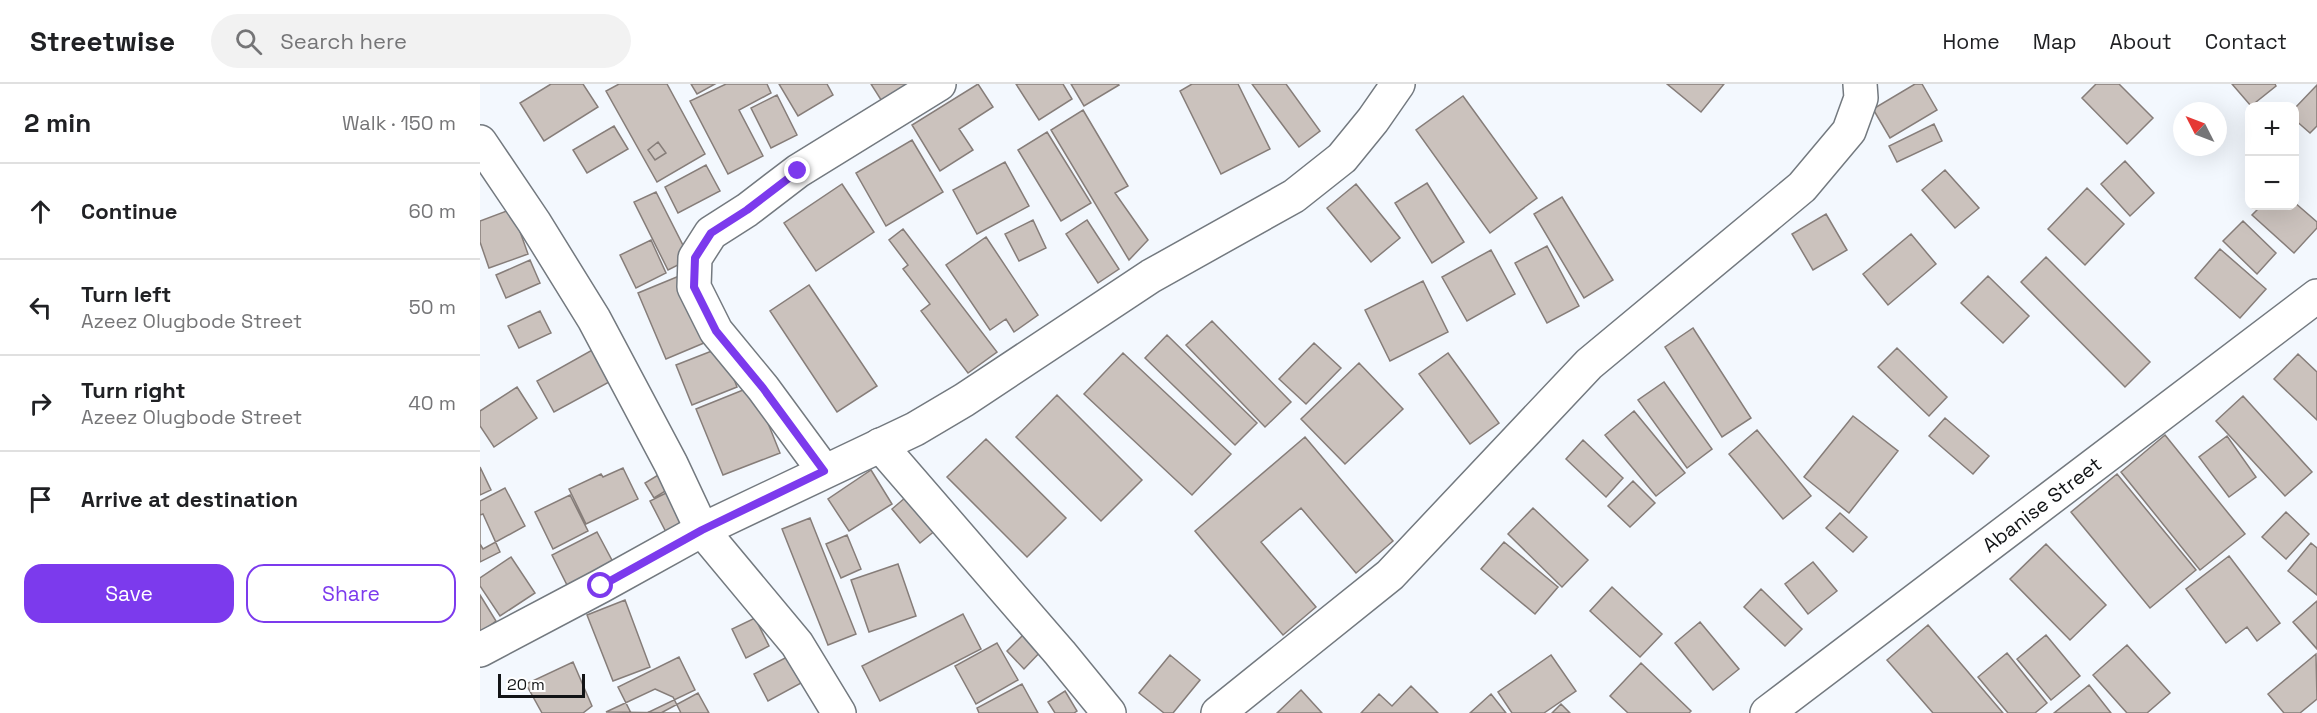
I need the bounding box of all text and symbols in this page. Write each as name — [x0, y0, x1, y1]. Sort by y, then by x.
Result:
search box — [211, 14, 631, 68]
text: Streetwise — [30, 23, 175, 59]
icon: search — [232, 25, 265, 58]
text: Search here — [280, 27, 407, 55]
text: Home — [1942, 28, 2000, 55]
text: Map — [2033, 28, 2077, 55]
text: About — [2110, 28, 2172, 55]
text: Contact — [2205, 28, 2287, 55]
north arrow — [2173, 102, 2227, 156]
map controls — [2245, 102, 2299, 210]
button: + — [2245, 102, 2299, 156]
text: 2 min — [24, 106, 91, 140]
text: Walk · 150 m — [342, 110, 456, 136]
button: − — [2245, 156, 2299, 210]
route end — [784, 157, 810, 183]
icon: ahead — [24, 195, 57, 228]
text: Continue — [81, 197, 177, 225]
text: 60 m — [409, 198, 456, 224]
text: Turn left — [81, 280, 171, 308]
icon: left — [24, 291, 57, 324]
text: 50 m — [409, 294, 456, 320]
text: Azeez Olugbode Street — [81, 308, 302, 334]
text: Turn right — [81, 376, 186, 404]
icon: right — [24, 387, 57, 420]
text: 40 m — [408, 390, 456, 416]
text: Azeez Olugbode Street — [81, 404, 302, 430]
street label: Abanise Street — [1977, 451, 2107, 558]
icon: arrive — [24, 483, 57, 516]
text: Arrive at destination — [81, 485, 298, 513]
button: Save — [24, 564, 234, 623]
button: Share — [246, 564, 456, 623]
route start — [587, 572, 613, 598]
scale bar — [498, 671, 585, 698]
text: 20 m — [507, 674, 545, 695]

